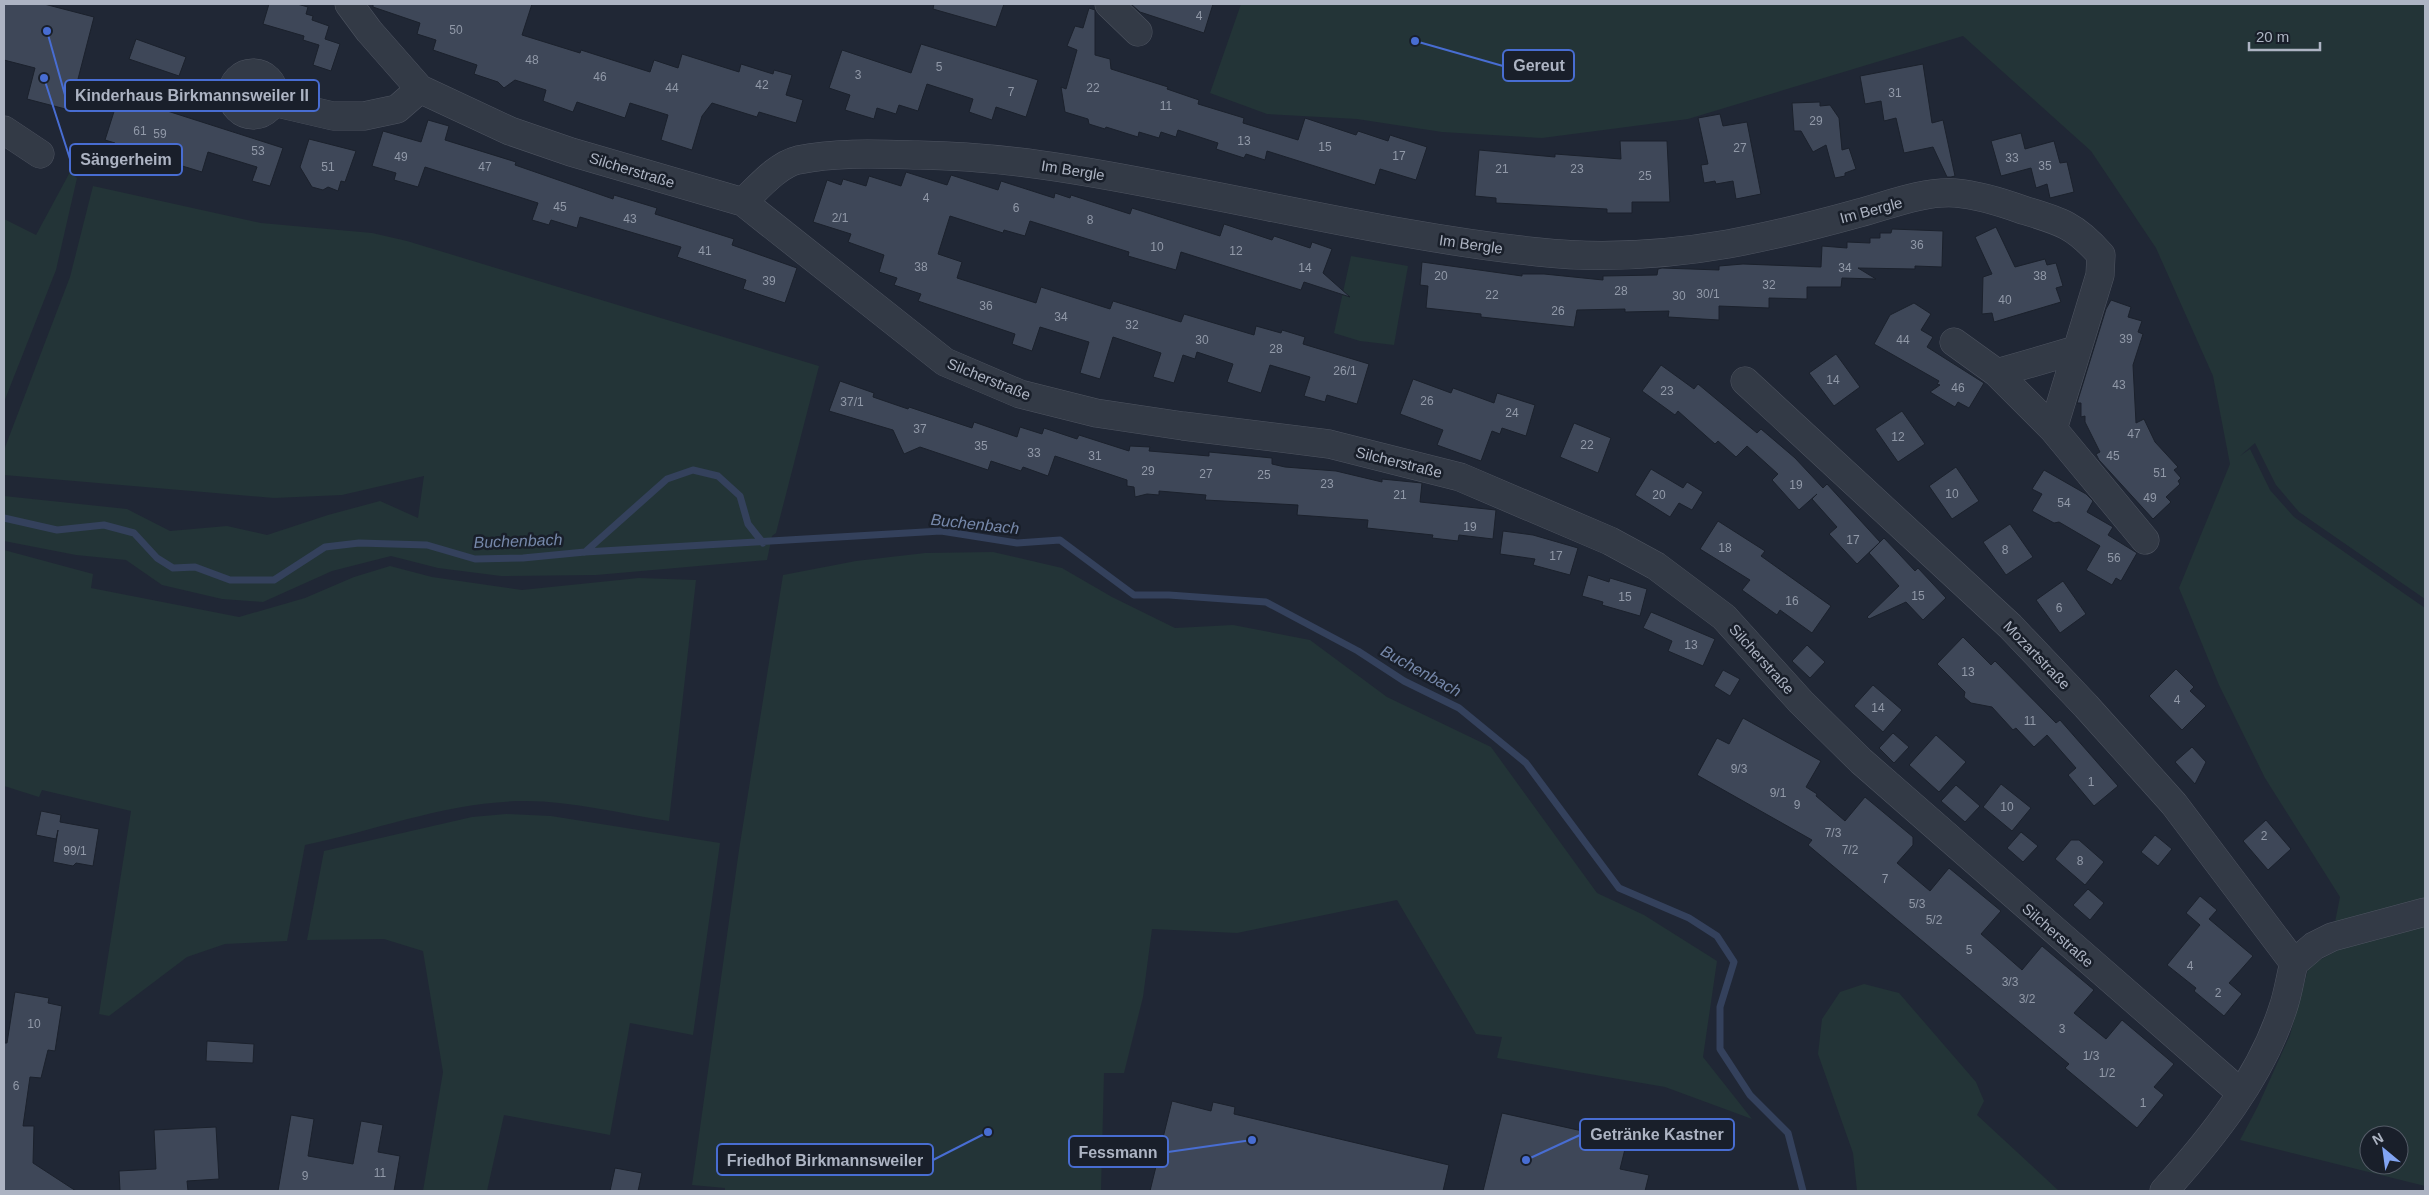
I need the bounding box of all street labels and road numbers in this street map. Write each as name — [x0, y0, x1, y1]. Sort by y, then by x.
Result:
street label: Silcherstraße — [587, 149, 677, 191]
street label: Im Bergle — [1040, 157, 1106, 183]
street label: Im Bergle — [1838, 193, 1904, 227]
street label: Im Bergle — [1438, 231, 1504, 257]
street label: Silcherstraße — [945, 355, 1033, 403]
street label: Silcherstraße — [1354, 443, 1444, 481]
street label: Mozartstraße — [2000, 617, 2074, 693]
street label: Silcherstraße — [1726, 620, 1798, 698]
street label: Silcherstraße — [2019, 900, 2097, 970]

